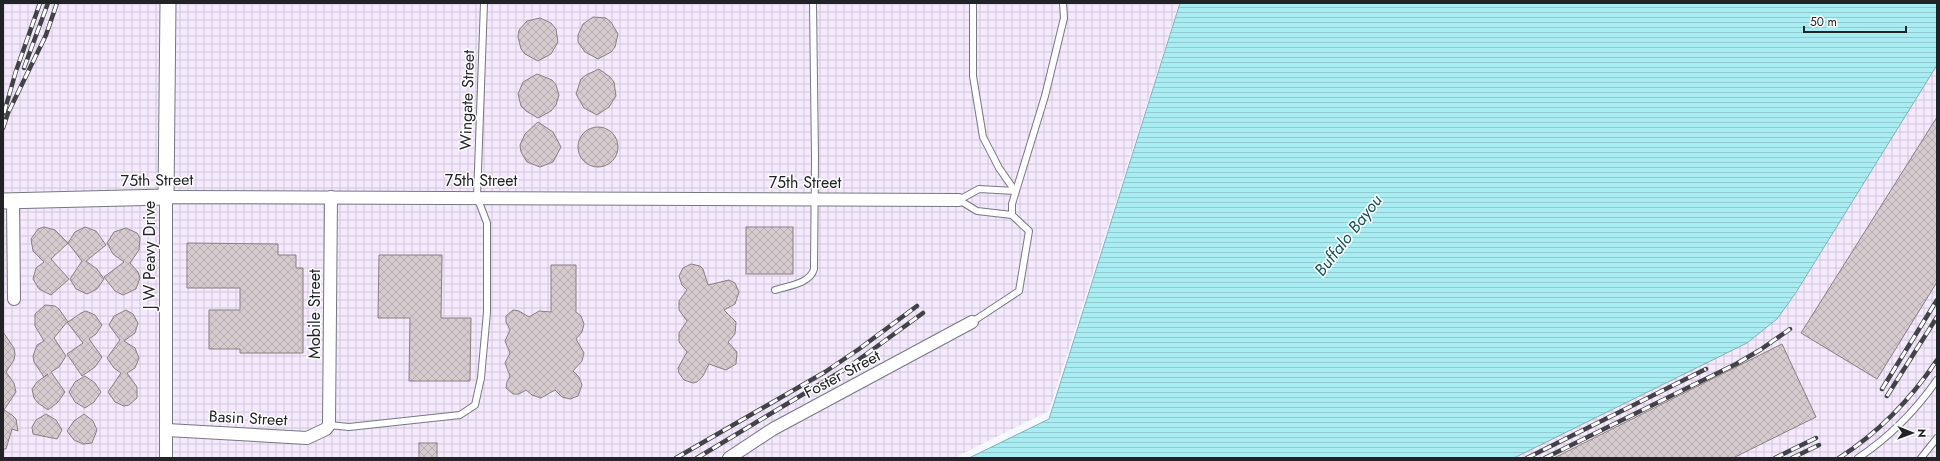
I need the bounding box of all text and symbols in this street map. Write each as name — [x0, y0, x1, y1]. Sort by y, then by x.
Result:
scale bar — [1804, 8, 1906, 34]
text: 50 m — [1810, 13, 1837, 31]
street label: Wingate Street — [454, 49, 480, 151]
street label: 75th Street — [120, 168, 194, 192]
street label: 75th Street — [445, 169, 517, 192]
street label: 75th Street — [769, 171, 841, 194]
water label: Buffalo Bayou — [1308, 189, 1388, 281]
street label: J W Peavy Drive — [138, 201, 161, 311]
street label: Mobile Street — [303, 269, 326, 359]
street label: Foster Street — [800, 344, 884, 404]
street label: Basin Street — [208, 404, 288, 432]
north arrow — [1892, 413, 1932, 453]
text: N — [1914, 429, 1930, 438]

